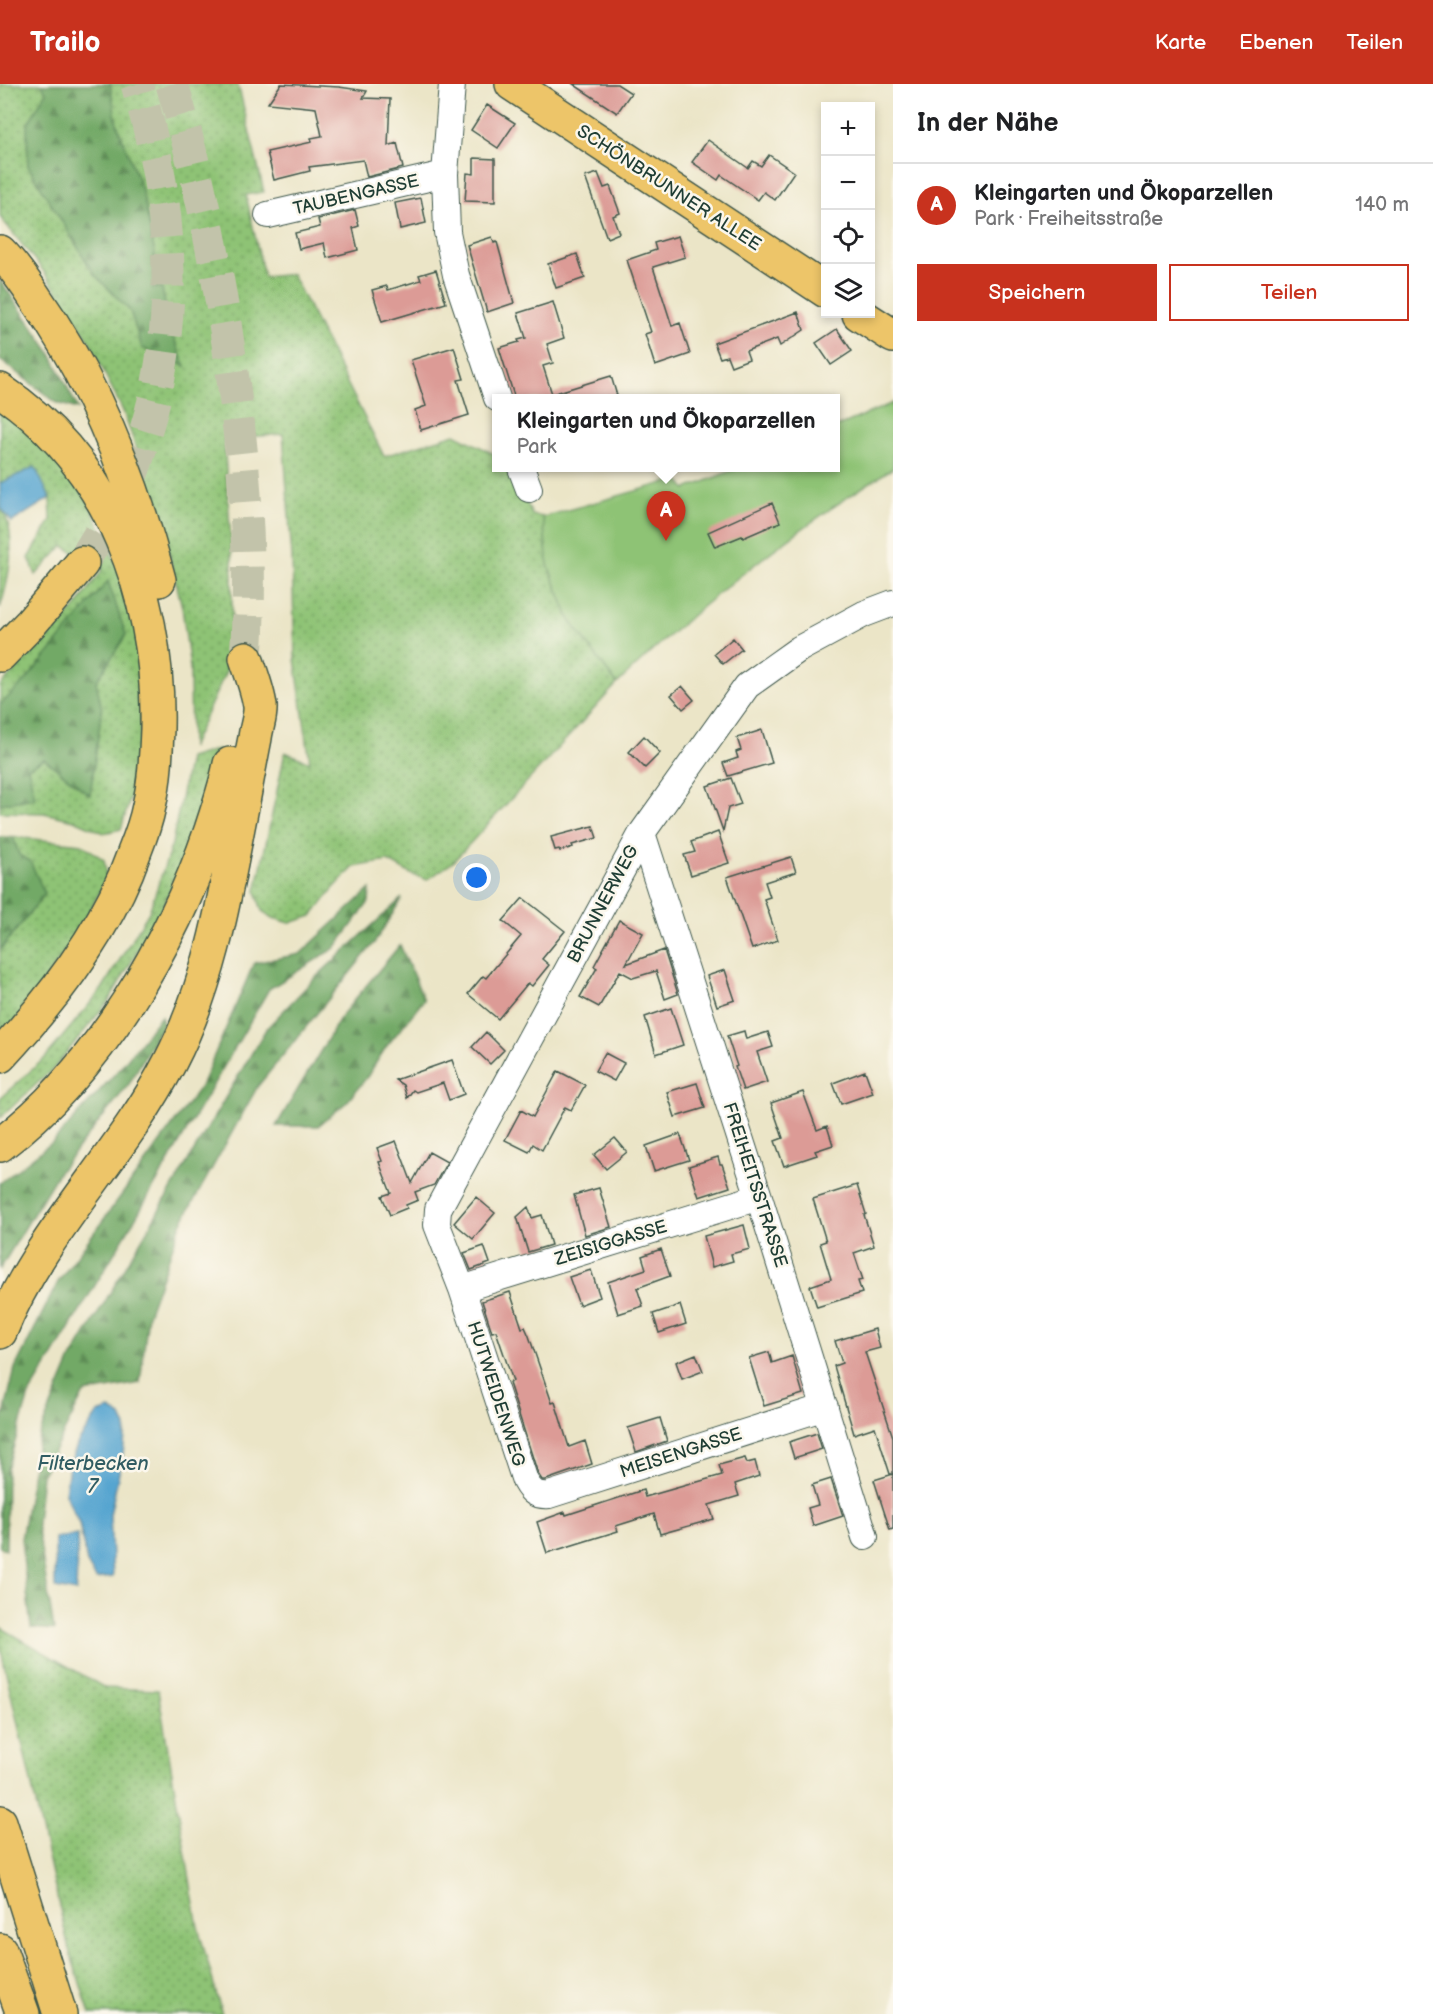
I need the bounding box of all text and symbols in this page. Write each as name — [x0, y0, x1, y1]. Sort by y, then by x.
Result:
text: Trailo — [30, 26, 101, 59]
text: Karte — [1155, 30, 1206, 55]
text: Ebenen — [1239, 30, 1313, 55]
text: Teilen — [1346, 30, 1403, 55]
map controls — [821, 102, 875, 318]
button: + — [821, 102, 875, 156]
text: In der Nähe — [917, 108, 1059, 139]
street label: SCHÖNBRUNNER ALLEE — [573, 120, 766, 255]
button: − — [821, 156, 875, 210]
street label: TAUBENGASSE — [291, 170, 421, 220]
text: Kleingarten und Ökoparzellen — [974, 180, 1273, 207]
text: A — [930, 193, 943, 217]
text: 140 m — [1355, 193, 1409, 217]
text: Park · Freiheitsstraße — [974, 207, 1163, 231]
button: locate — [821, 210, 875, 264]
button: layers — [821, 264, 875, 318]
button: Speichern — [917, 264, 1157, 321]
button: Teilen — [1169, 264, 1409, 321]
popup — [492, 394, 840, 472]
text: Kleingarten und Ökoparzellen — [516, 408, 816, 435]
text: Park — [516, 435, 557, 459]
pin: A — [646, 492, 686, 541]
street label: BRUNNERWEG — [563, 842, 643, 966]
your location — [462, 863, 491, 892]
street label: FREIHEITSSTRASSE — [718, 1100, 792, 1270]
street label: ZEISIGGASSE — [551, 1216, 670, 1270]
street label: HUTWEIDENWEG — [463, 1319, 529, 1469]
street label: MEISENGASSE — [617, 1423, 745, 1483]
water label: Filterbecken 7 — [37, 1452, 149, 1499]

